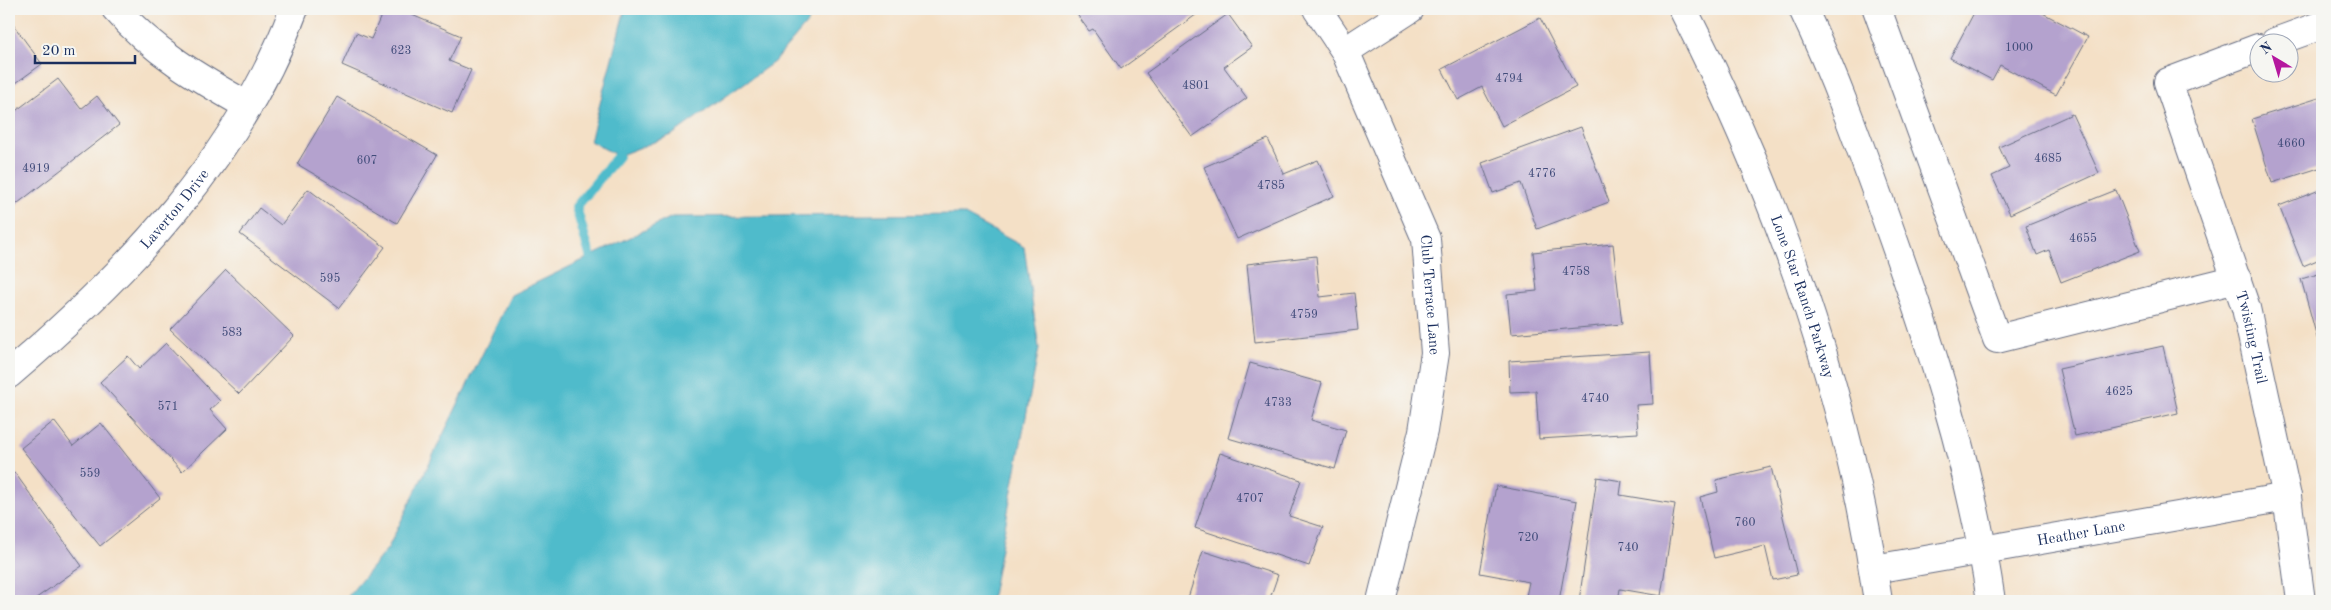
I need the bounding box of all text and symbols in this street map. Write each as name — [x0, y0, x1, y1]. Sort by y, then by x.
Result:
scale bar — [35, 32, 135, 64]
north arrow — [2248, 32, 2298, 82]
text: N — [2258, 40, 2275, 57]
house number: 1000 — [2005, 42, 2033, 54]
text: 20 m — [42, 44, 76, 59]
house number: 623 — [391, 45, 411, 57]
house number: 4794 — [1495, 73, 1523, 85]
house number: 4801 — [1182, 80, 1210, 92]
house number: 4660 — [2277, 138, 2305, 150]
house number: 4685 — [2034, 152, 2062, 165]
house number: 607 — [357, 155, 377, 167]
house number: 4919 — [22, 163, 50, 175]
street label: Laverton Drive — [138, 167, 213, 253]
house number: 4776 — [1528, 168, 1556, 180]
house number: 4785 — [1257, 179, 1285, 192]
street label: Lone Star Ranch Parkway — [1767, 213, 1835, 381]
house number: 4655 — [2069, 232, 2097, 245]
street label: Club Terrace Lane — [1417, 234, 1441, 356]
house number: 4758 — [1562, 265, 1590, 278]
house number: 595 — [320, 272, 340, 285]
street label: Twisting Trail — [2232, 289, 2268, 385]
house number: 4759 — [1290, 308, 1318, 321]
house number: 583 — [222, 326, 242, 339]
house number: 4625 — [2105, 385, 2133, 398]
house number: 4740 — [1581, 393, 1609, 405]
house number: 4733 — [1264, 397, 1292, 409]
house number: 571 — [158, 400, 178, 413]
house number: 559 — [80, 467, 100, 480]
house number: 4707 — [1236, 493, 1264, 505]
house number: 760 — [1735, 517, 1755, 529]
street label: Heather Lane — [2036, 519, 2127, 549]
house number: 720 — [1518, 532, 1538, 544]
house number: 740 — [1618, 542, 1638, 554]

